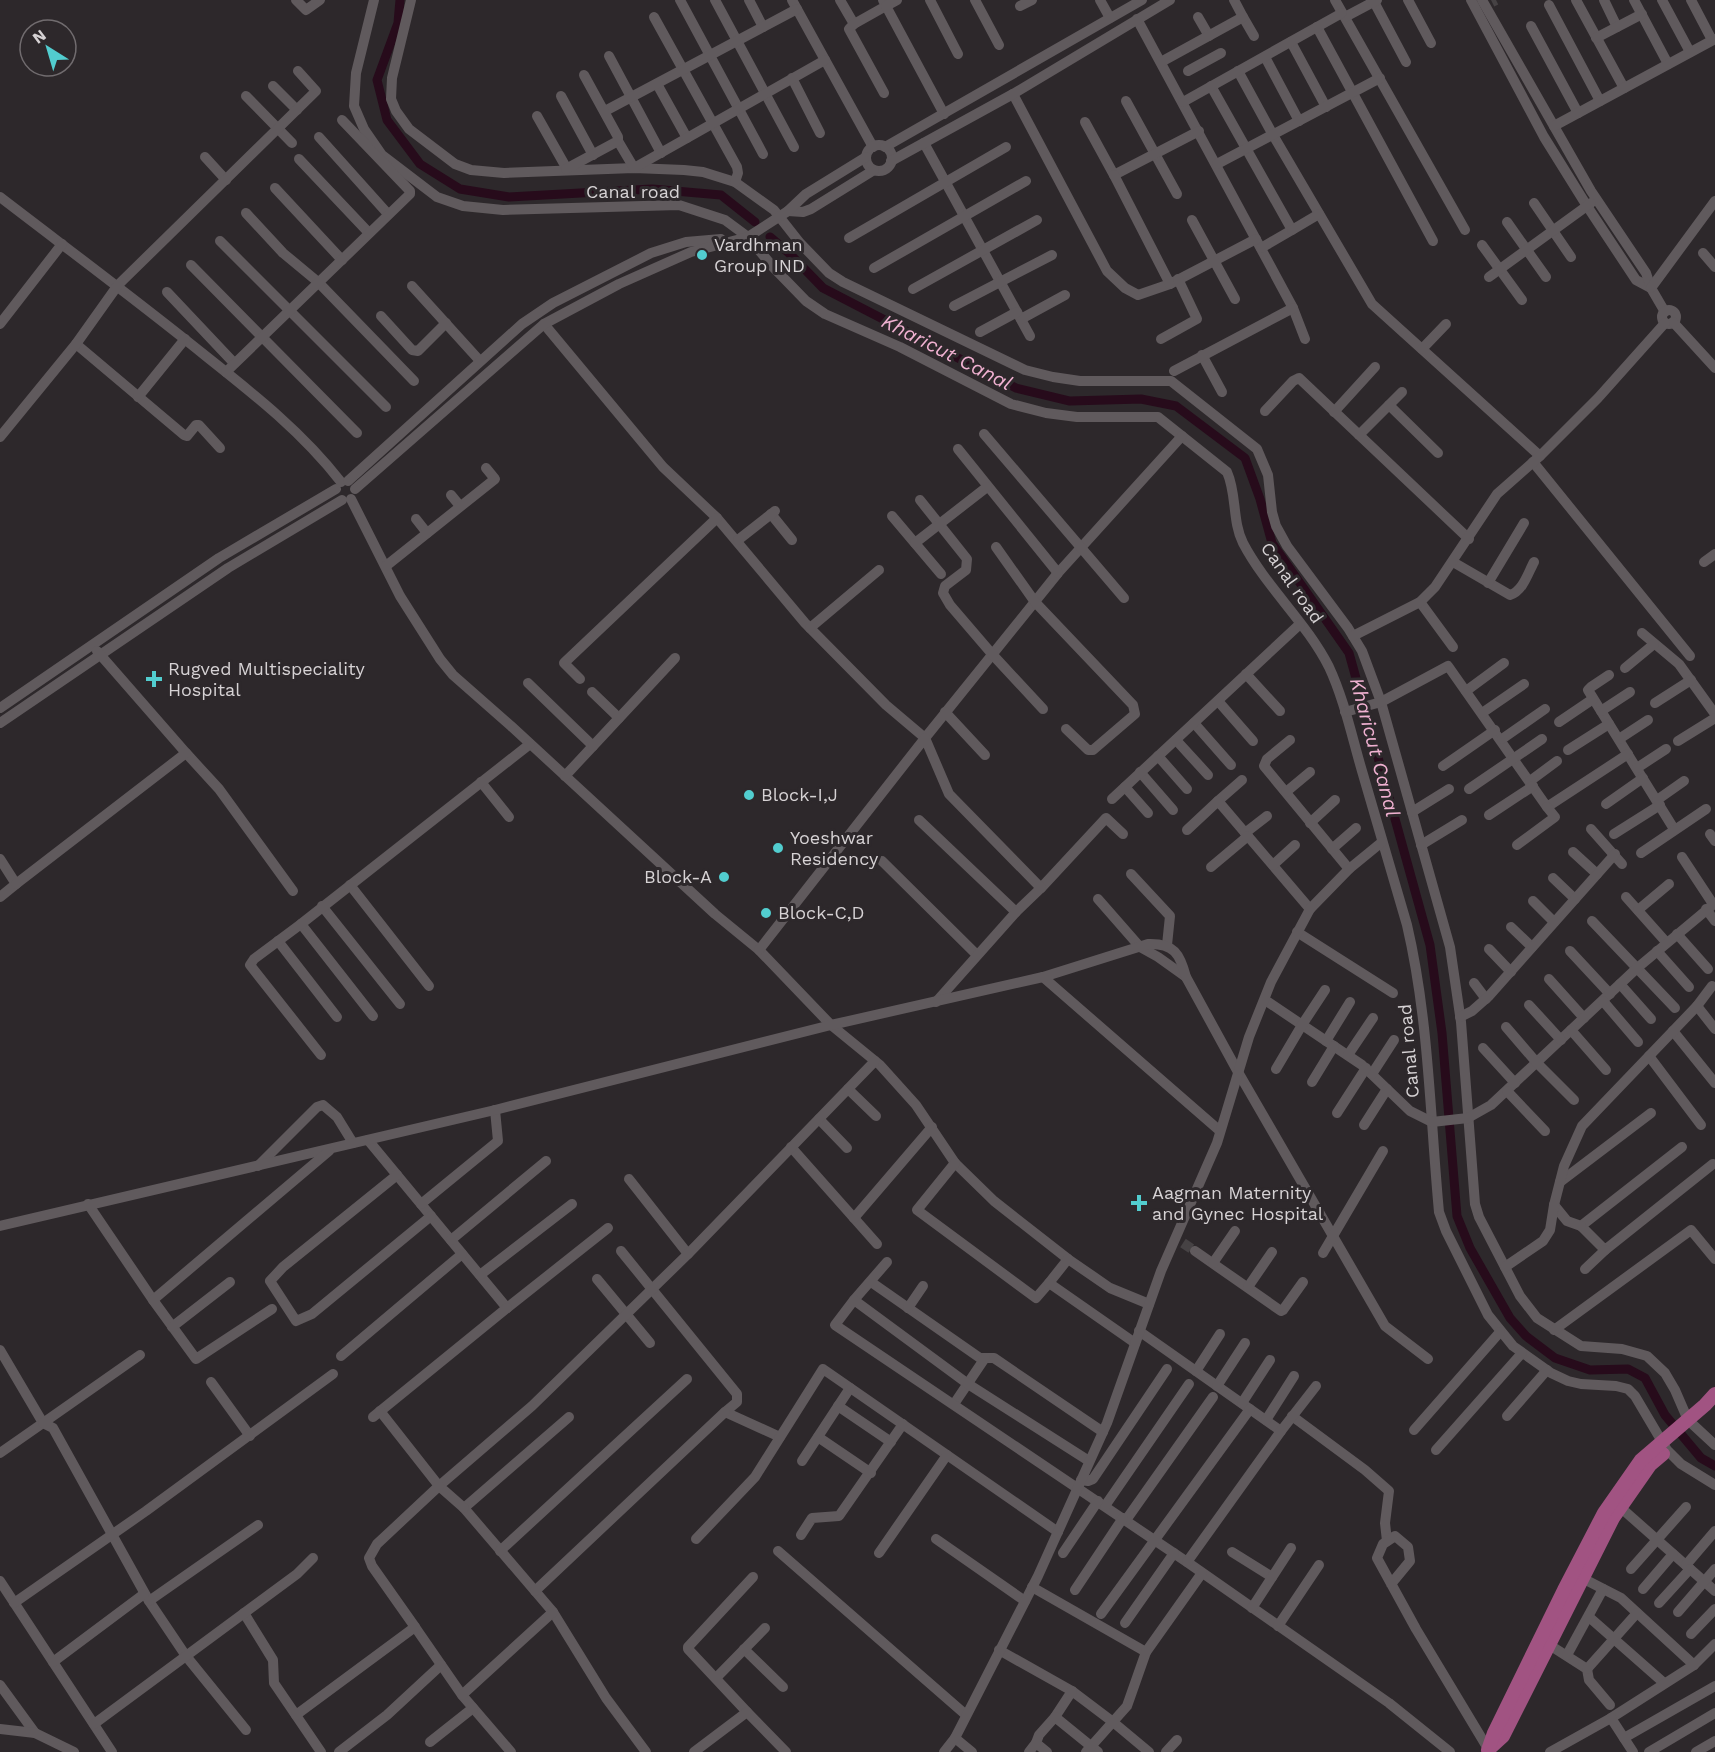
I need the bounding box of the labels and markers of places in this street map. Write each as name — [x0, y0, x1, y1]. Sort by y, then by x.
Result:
place label: Vardhman Group IND — [714, 234, 805, 276]
marker: Vardhman Group IND — [695, 248, 709, 262]
place label: Rugved Multispeciality Hospital — [168, 658, 365, 700]
marker: Rugved Multispeciality Hospital — [145, 670, 163, 688]
place label: Block-I,J — [761, 784, 838, 805]
marker: Block-I,J — [742, 788, 756, 802]
place label: Yoeshwar Residency — [790, 827, 879, 869]
marker: Yoeshwar Residency — [771, 841, 785, 855]
place label: Block-A — [644, 866, 712, 887]
marker: Block-A — [717, 870, 731, 884]
place label: Block-C,D — [778, 902, 865, 923]
marker: Block-C,D — [759, 906, 773, 920]
place label: Aagman Maternity and Gynec Hospital — [1152, 1182, 1324, 1224]
marker: Aagman Maternity and Gynec Hospital — [1130, 1194, 1148, 1212]

